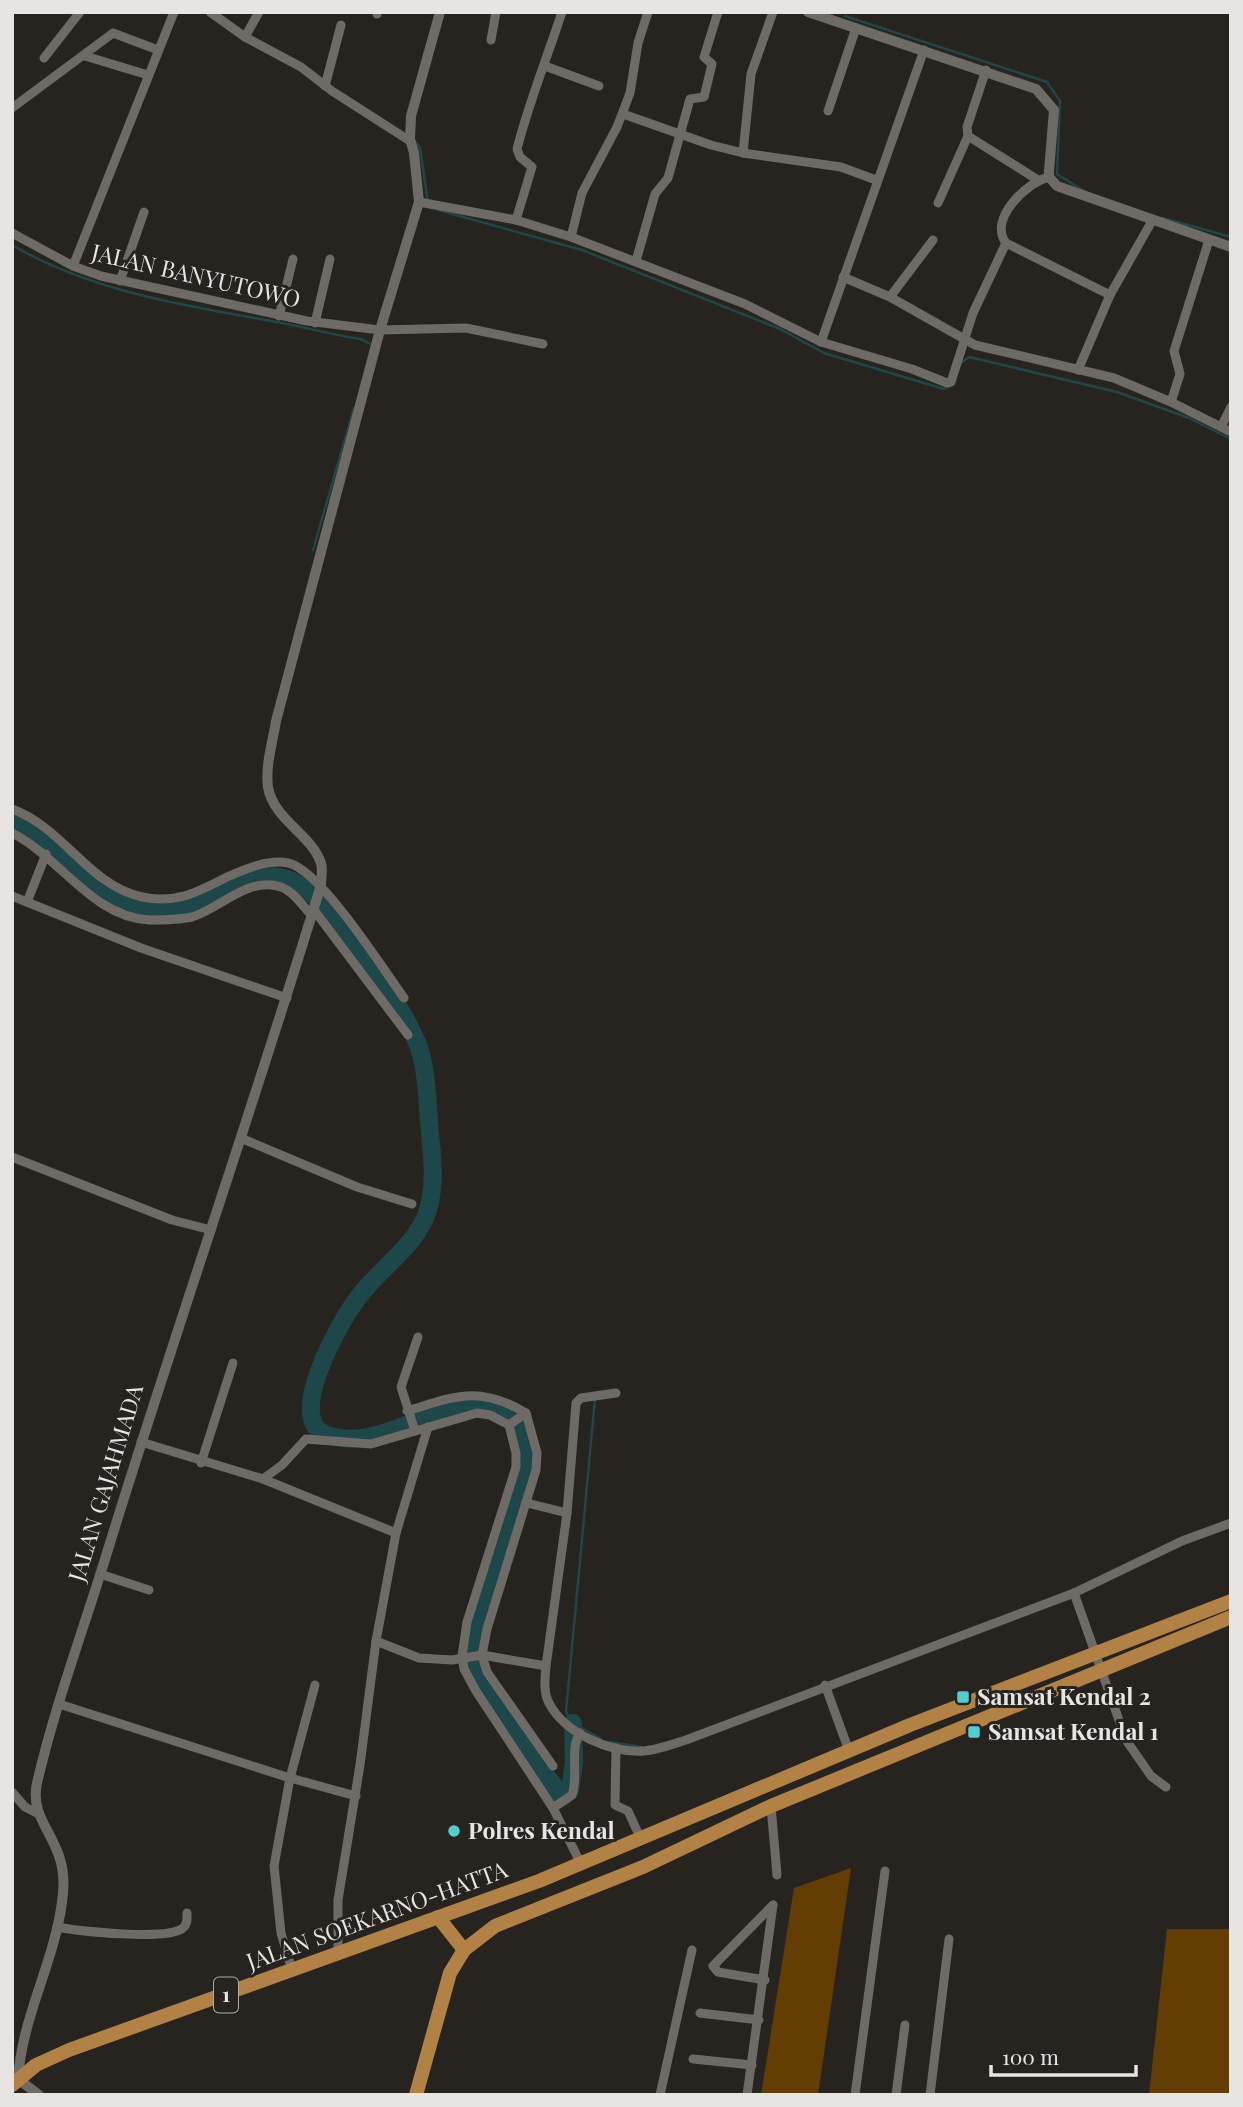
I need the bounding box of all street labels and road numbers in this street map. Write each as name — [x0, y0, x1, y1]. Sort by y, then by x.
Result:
street label: JALAN BANYUTOWO — [88, 235, 304, 314]
street label: JALAN GAJAHMADA — [59, 1380, 149, 1586]
street label: JALAN SOEKARNO-HATTA — [241, 1853, 512, 1977]
road number: 1 — [214, 1978, 238, 2012]

